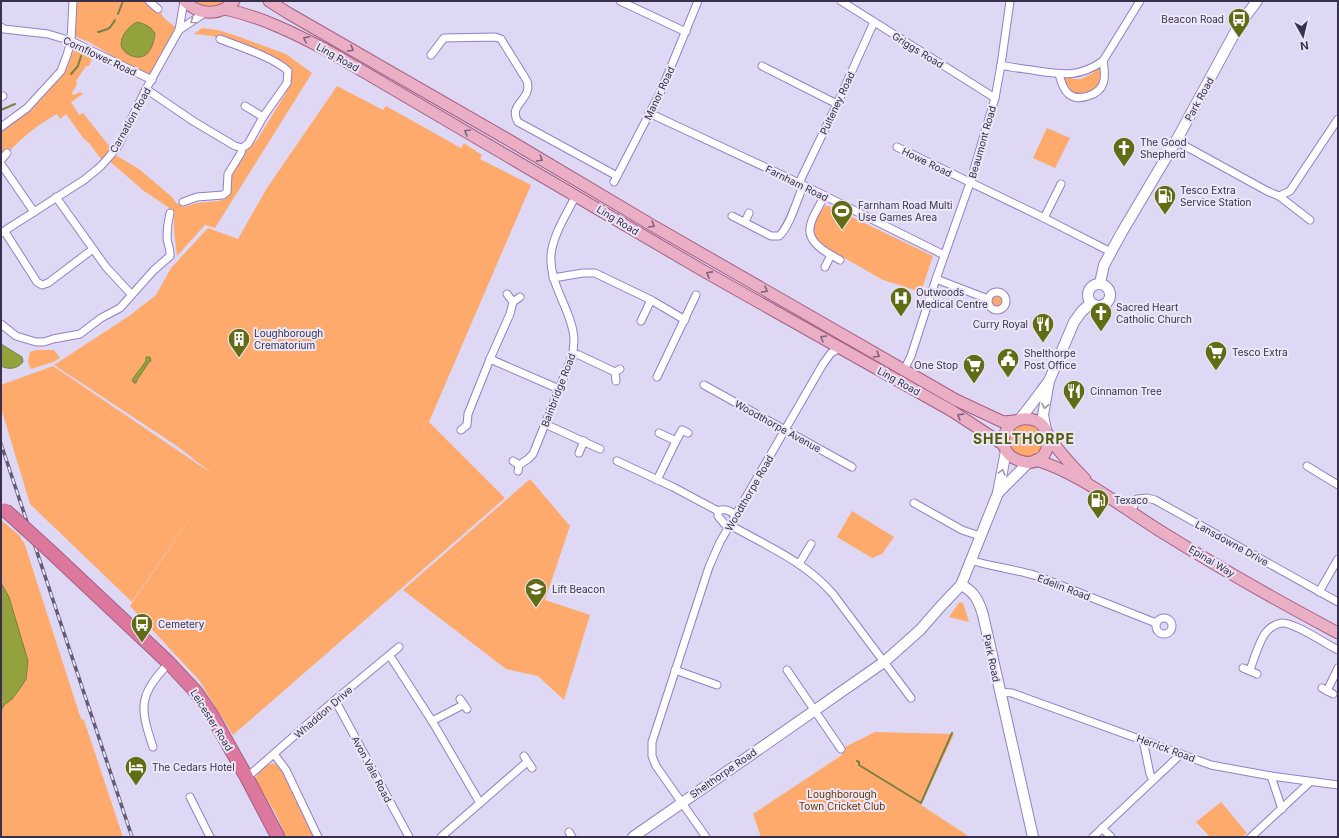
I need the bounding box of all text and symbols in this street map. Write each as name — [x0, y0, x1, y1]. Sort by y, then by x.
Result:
bus stop icon: Beacon Road — [1226, 6, 1252, 39]
place label: Beacon Road — [1161, 13, 1224, 25]
one-way arrow — [190, 16, 197, 23]
north arrow — [1283, 16, 1323, 56]
street label: Griggs Road — [890, 29, 946, 71]
street label: Cornflower Road — [61, 34, 139, 78]
one-way arrow — [302, 36, 310, 44]
text: N — [1299, 38, 1310, 53]
street label: Ling Road — [315, 40, 361, 74]
one-way arrow — [347, 44, 355, 51]
street label: Manor Road — [641, 65, 677, 121]
street label: Pulteney Road — [817, 70, 857, 136]
street label: Park Road — [1182, 75, 1216, 123]
street label: Carnation Road — [107, 85, 153, 155]
street label: Beaumont Road — [966, 104, 998, 180]
one-way arrow — [464, 129, 471, 136]
church icon: The Good Shepherd — [1111, 135, 1137, 168]
place label: The Good Shepherd — [1140, 136, 1187, 160]
street label: Howe Road — [900, 145, 954, 179]
one-way arrow — [536, 154, 543, 161]
street label: Farnham Road — [764, 163, 830, 203]
fuel station icon: Tesco Extra Service Station — [1152, 183, 1178, 216]
place label: Tesco Extra Service Station — [1180, 184, 1252, 208]
sports icon: Farnham Road Multi Use Games Area — [829, 198, 855, 231]
place label: Farnham Road Multi Use Games Area — [858, 199, 952, 223]
street label: Ling Road — [595, 203, 641, 237]
one-way arrow — [648, 220, 655, 228]
one-way arrow — [706, 272, 714, 279]
one-way arrow — [761, 285, 768, 292]
hospital icon: Outwoods Medical Centre — [888, 285, 914, 318]
place label: Outwoods Medical Centre — [916, 286, 988, 310]
church icon: Sacred Heart Catholic Church — [1088, 300, 1114, 333]
place label: Sacred Heart Catholic Church — [1116, 301, 1192, 325]
restaurant icon: Curry Royal — [1030, 311, 1056, 344]
place label: Curry Royal — [973, 318, 1028, 330]
building icon: Loughborough Crematorium — [226, 326, 252, 359]
place label: Loughborough Crematorium — [254, 327, 323, 351]
one-way arrow — [820, 336, 827, 343]
supermarket icon: Tesco Extra — [1203, 339, 1229, 372]
public building icon: Shelthorpe Post Office — [995, 346, 1021, 379]
place label: Tesco Extra — [1232, 346, 1288, 358]
place label: Shelthorpe Post Office — [1024, 347, 1076, 371]
one-way arrow — [873, 350, 880, 357]
street label: Bainbridge Road — [538, 351, 578, 429]
supermarket icon: One Stop — [961, 352, 987, 385]
place label: One Stop — [914, 359, 958, 371]
street label: Ling Road — [876, 364, 922, 398]
restaurant icon: Cinnamon Tree — [1061, 378, 1087, 411]
place label: Cinnamon Tree — [1090, 385, 1162, 397]
street label: Woodthorpe Avenue — [733, 397, 823, 455]
one-way arrow — [1041, 403, 1050, 409]
one-way arrow — [957, 413, 964, 421]
district label: SHELTHORPE — [973, 430, 1075, 447]
street label: Woodthorpe Road — [722, 453, 776, 533]
one-way arrow — [997, 468, 1006, 475]
fuel station icon: Texaco — [1085, 487, 1111, 520]
place label: Texaco — [1114, 494, 1148, 506]
street label: Lansdowne Drive — [1193, 518, 1271, 568]
street label: Epinal Way — [1187, 543, 1238, 580]
street label: Edelin Road — [1036, 571, 1092, 603]
school or university icon: Lift Beacon — [523, 576, 549, 609]
place label: Lift Beacon — [552, 583, 605, 595]
bus stop icon: Cemetery — [129, 611, 155, 644]
place label: Cemetery — [158, 618, 205, 630]
street label: Park Road — [981, 633, 1003, 683]
street label: Whaddon Drive — [291, 683, 355, 741]
street label: Leicester Road — [188, 687, 236, 753]
street label: Herrick Road — [1135, 732, 1197, 764]
street label: Avon Vale Road — [349, 734, 395, 804]
street label: Shelthorpe Road — [687, 746, 759, 800]
hotel icon: The Cedars Hotel — [123, 754, 149, 787]
place label: The Cedars Hotel — [152, 761, 235, 773]
park label: Loughborough Town Cricket Club — [799, 788, 885, 812]

